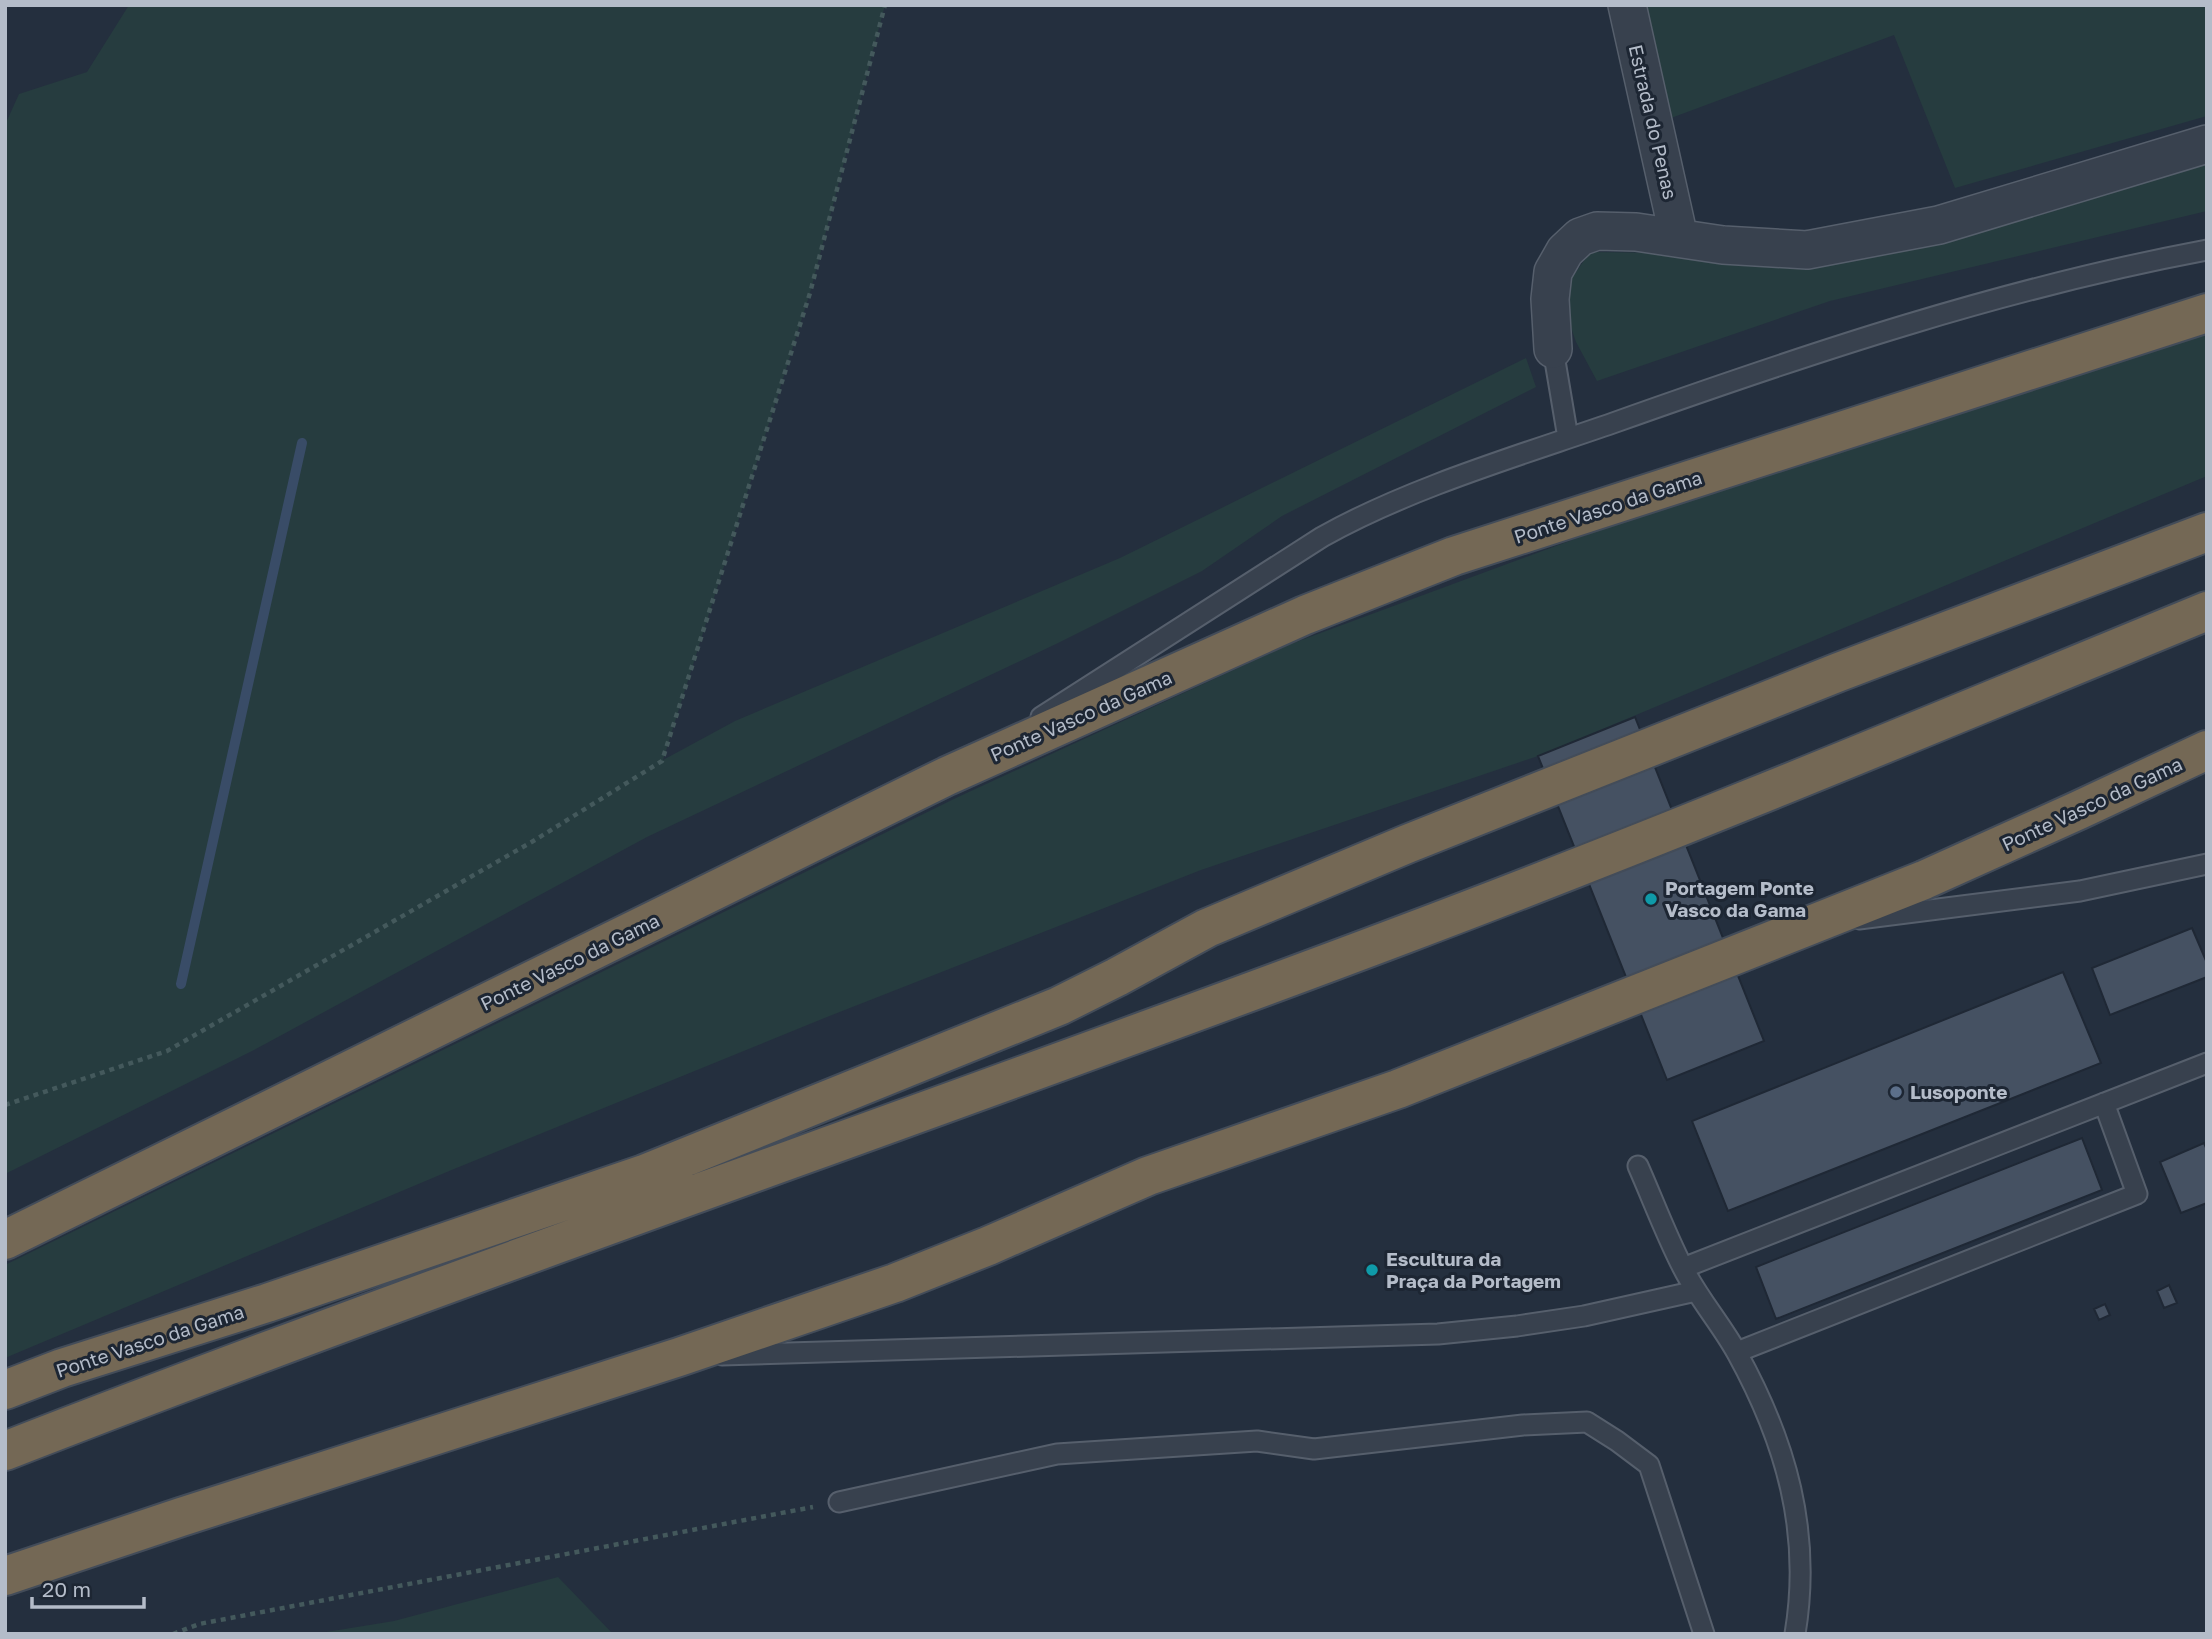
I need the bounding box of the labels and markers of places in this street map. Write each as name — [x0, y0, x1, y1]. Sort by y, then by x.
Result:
place label: Portagem Ponte Vasco da Gama — [1665, 876, 1814, 921]
marker: Portagem Ponte Vasco da Gama — [1643, 891, 1659, 907]
place label: Lusoponte — [1910, 1080, 2007, 1103]
marker: Lusoponte — [1888, 1084, 1904, 1100]
place label: Escultura da Praça da Portagem — [1386, 1247, 1561, 1292]
marker: Escultura da Praça da Portagem — [1364, 1262, 1380, 1278]

